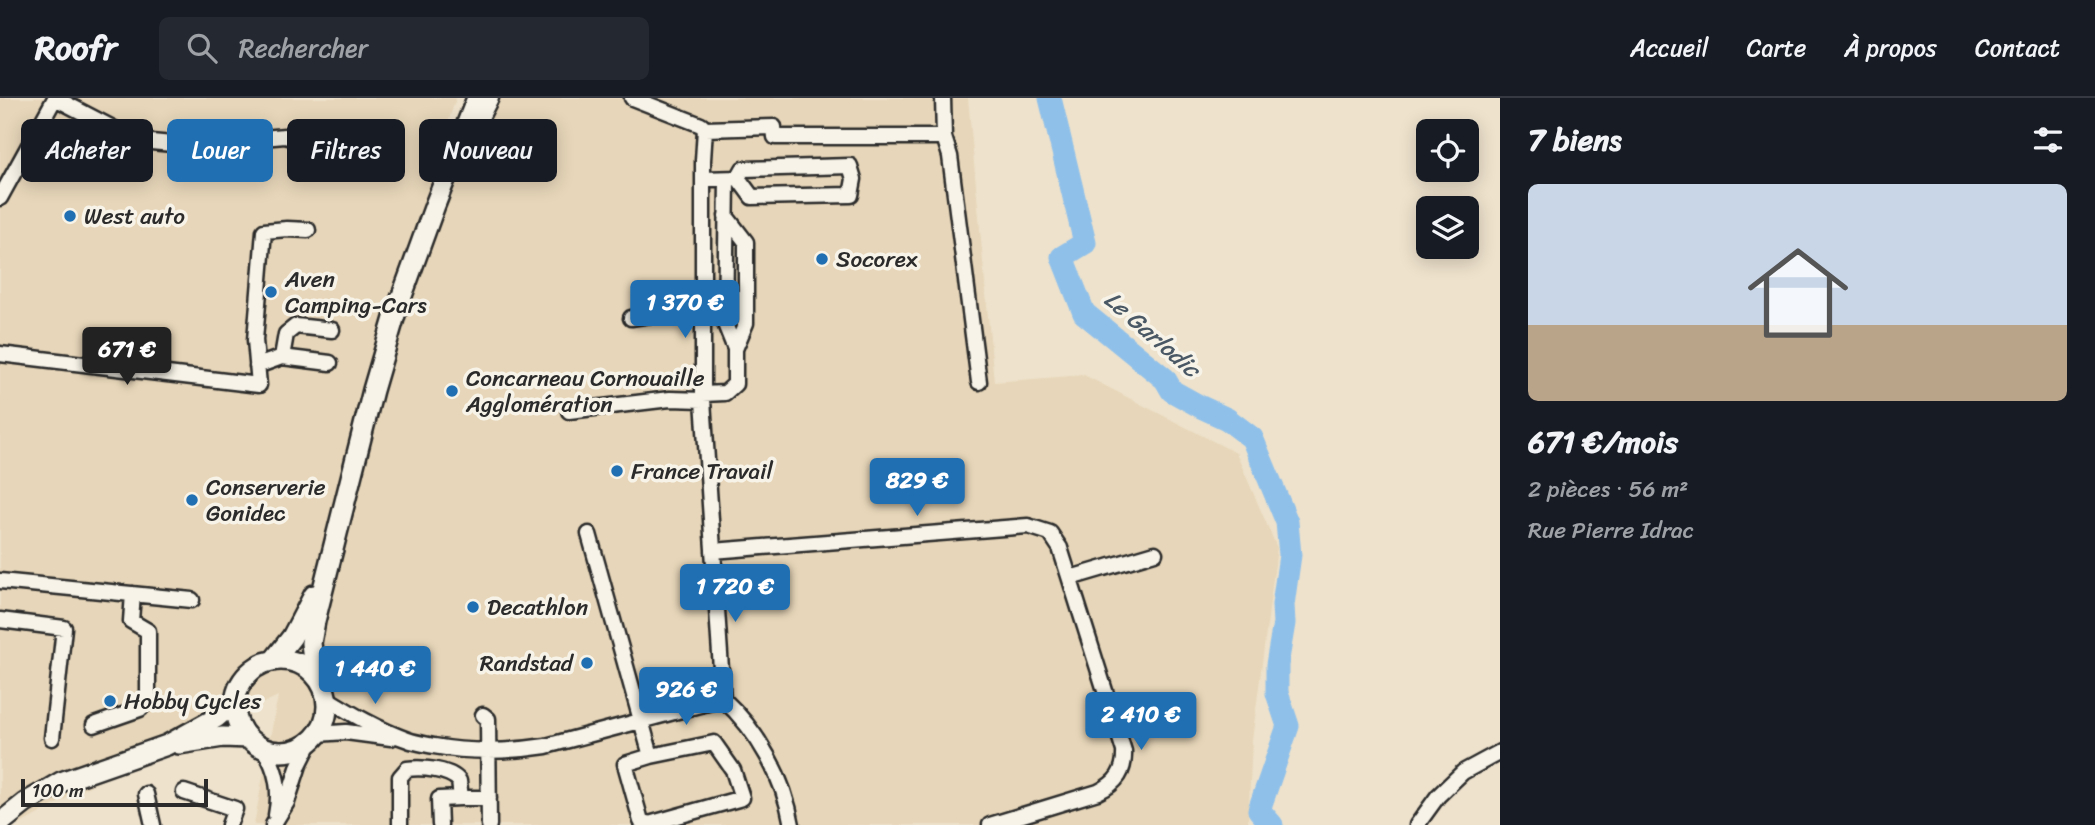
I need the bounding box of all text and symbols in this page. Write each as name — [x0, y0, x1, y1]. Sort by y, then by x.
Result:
search box — [159, 17, 649, 80]
text: Roofr — [35, 19, 117, 77]
text: Rechercher — [239, 25, 368, 71]
text: Accueil — [1630, 27, 1709, 69]
text: Carte — [1747, 27, 1806, 69]
text: À propos — [1844, 27, 1937, 69]
text: Contact — [1975, 27, 2060, 69]
icon: search — [183, 29, 221, 67]
text: 7 biens — [1528, 113, 1622, 167]
chip: Acheter — [21, 119, 153, 182]
chip: Louer — [167, 119, 273, 182]
chip: Filtres — [287, 119, 405, 182]
chip: Nouveau — [419, 119, 557, 182]
map controls — [1416, 119, 1479, 259]
button: locate — [1416, 119, 1479, 182]
icon: filters — [2029, 121, 2067, 159]
place label: West auto — [84, 196, 185, 237]
button: layers — [1416, 196, 1479, 259]
marker: West auto — [62, 208, 78, 224]
icon: home — [1735, 230, 1861, 356]
place label: Socorex — [836, 239, 918, 280]
marker: Socorex — [814, 251, 830, 267]
place label: Aven Camping-Cars — [284, 259, 427, 326]
pin: 1 370 € — [620, 280, 750, 340]
water label: Le Garlodic — [1094, 280, 1212, 390]
text: 1 370 € — [646, 282, 724, 323]
marker: Aven Camping-Cars — [263, 284, 279, 300]
pin: 671 € — [78, 328, 176, 387]
text: 671 € — [98, 329, 156, 370]
place label: Concarneau Cornouaille Agglomération — [465, 358, 705, 425]
marker: Concarneau Cornouaille Agglomération — [444, 383, 460, 399]
text: 671 €/mois — [1528, 415, 1678, 469]
place label: France Travail — [631, 451, 773, 492]
pin: 829 € — [868, 458, 966, 518]
text: 829 € — [886, 460, 948, 501]
marker: France Travail — [609, 463, 625, 479]
place label: Conserverie Gonidec — [206, 467, 326, 534]
text: 2 pièces · 56 m² — [1528, 469, 1688, 510]
marker: Conserverie Gonidec — [184, 492, 200, 508]
text: Rue Pierre Idrac — [1528, 510, 1694, 551]
pin: 1 720 € — [670, 564, 800, 624]
text: 1 720 € — [696, 566, 774, 607]
place label: Decathlon — [487, 587, 588, 628]
marker: Decathlon — [465, 599, 481, 615]
place label: Randstad — [480, 643, 575, 684]
pin: 1 440 € — [310, 646, 440, 706]
text: 1 440 € — [335, 648, 415, 689]
marker: Randstad — [579, 655, 595, 671]
pin: 926 € — [637, 668, 735, 727]
text: 926 € — [655, 669, 717, 710]
place label: Hobby Cycles — [124, 681, 262, 722]
pin: 2 410 € — [1076, 692, 1206, 752]
marker: Hobby Cycles — [102, 693, 118, 709]
text: 2 410 € — [1101, 694, 1181, 735]
text: 100 m — [32, 774, 84, 807]
scale bar — [21, 776, 208, 808]

